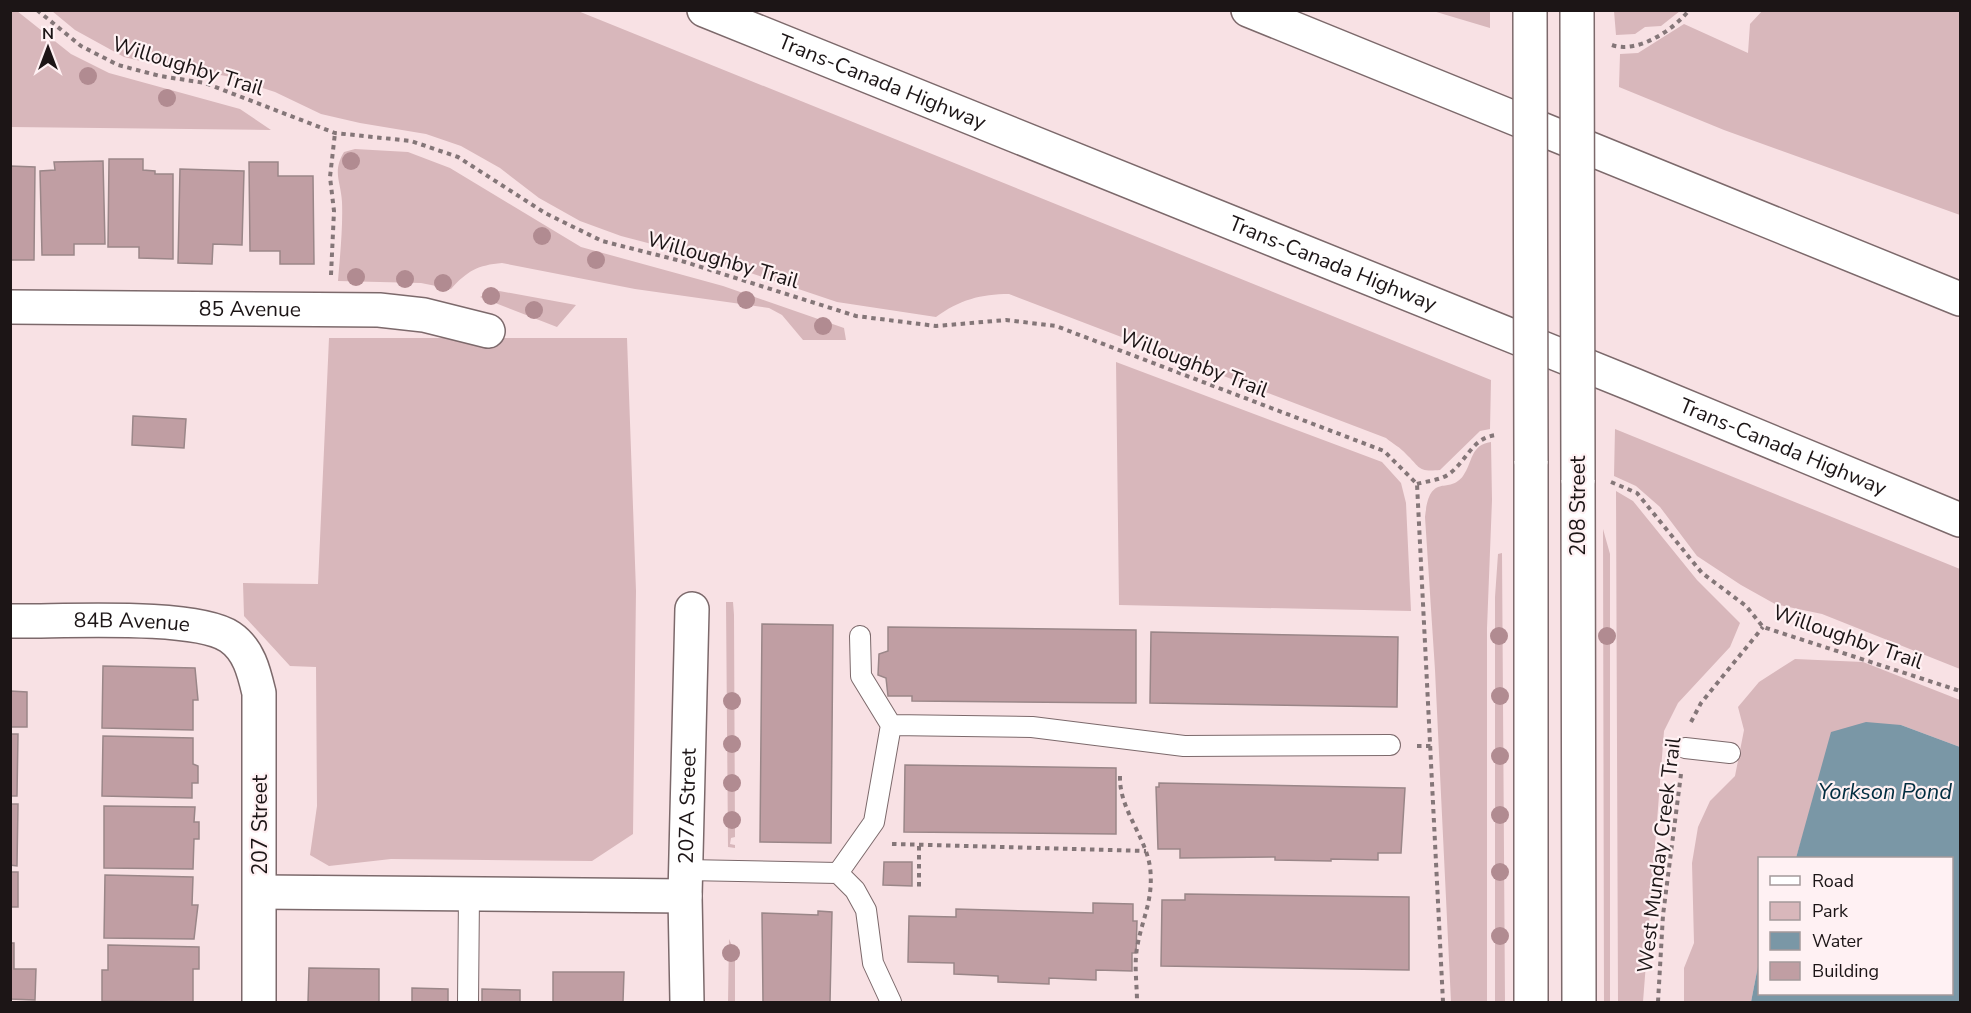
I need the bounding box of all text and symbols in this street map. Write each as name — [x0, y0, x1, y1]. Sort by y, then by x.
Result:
north arrow — [18, 18, 78, 78]
text: N — [42, 23, 54, 45]
street label: Trans-Canada Highway — [774, 27, 990, 136]
street label: Willoughby Trail — [109, 30, 268, 103]
street label: Trans-Canada Highway — [1225, 209, 1441, 318]
street label: Willoughby Trail — [644, 225, 803, 295]
street label: 85 Avenue — [199, 295, 301, 323]
street label: Willoughby Trail — [1116, 322, 1273, 404]
street label: Trans-Canada Highway — [1675, 391, 1891, 502]
street label: 208 Street — [1564, 455, 1592, 556]
street label: Willoughby Trail — [1769, 598, 1927, 676]
street label: 84B Avenue — [74, 606, 192, 639]
street label: West Munday Creek Trail — [1631, 735, 1687, 975]
street label: 207A Street — [672, 747, 703, 864]
street label: 207 Street — [246, 774, 274, 875]
water label: Yorkson Pond — [1818, 777, 1952, 807]
legend — [1758, 857, 1953, 995]
text: Road — [1812, 869, 1854, 893]
text: Park — [1812, 899, 1849, 923]
text: Water — [1812, 929, 1863, 953]
text: Building — [1812, 959, 1879, 983]

